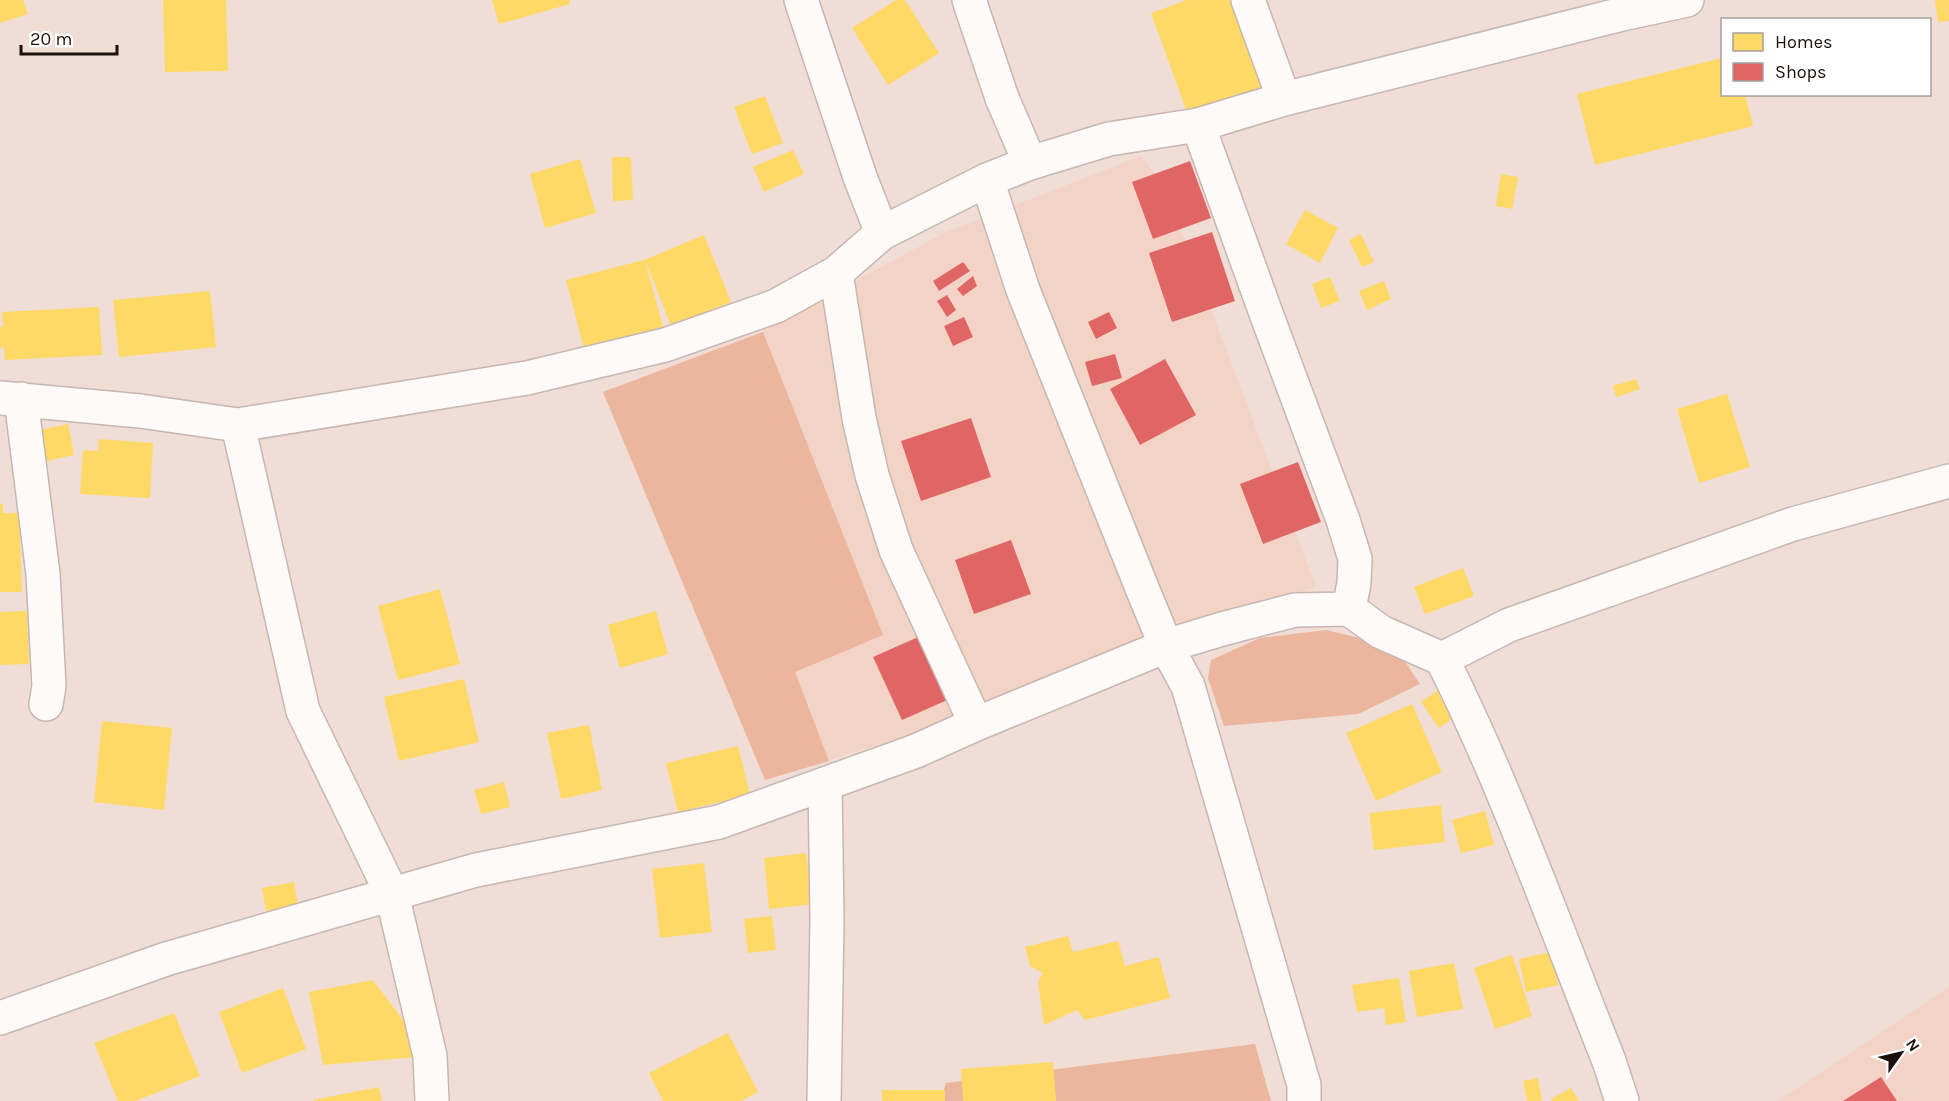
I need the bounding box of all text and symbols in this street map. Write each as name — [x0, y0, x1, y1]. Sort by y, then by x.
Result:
scale bar — [21, 18, 117, 56]
legend — [1721, 18, 1931, 96]
text: 20 m — [30, 28, 72, 50]
text: Homes — [1775, 31, 1832, 53]
text: Shops — [1775, 61, 1827, 83]
north arrow — [1871, 1023, 1931, 1083]
text: N — [1902, 1035, 1924, 1055]

